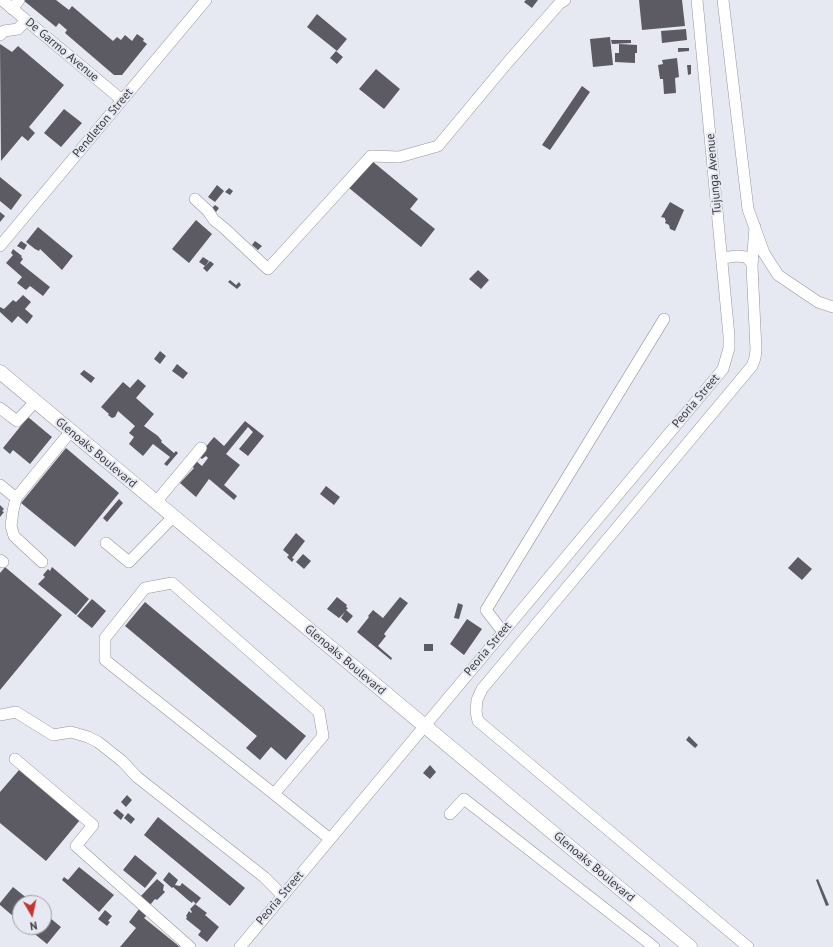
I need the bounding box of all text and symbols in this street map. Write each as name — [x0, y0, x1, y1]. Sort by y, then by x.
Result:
street label: De Garmo Avenue — [22, 15, 102, 85]
street label: Pendleton Street — [70, 86, 136, 160]
street label: Tujunga Avenue — [703, 133, 725, 215]
street label: Peoria Street — [669, 371, 723, 431]
street label: Glenoaks Boulevard — [53, 415, 139, 491]
street label: Peoria Street — [461, 619, 515, 679]
street label: Glenoaks Boulevard — [302, 622, 388, 698]
street label: Glenoaks Boulevard — [551, 829, 637, 905]
street label: Peoria Street — [253, 868, 307, 928]
north arrow — [12, 895, 52, 935]
text: N — [29, 918, 38, 933]

